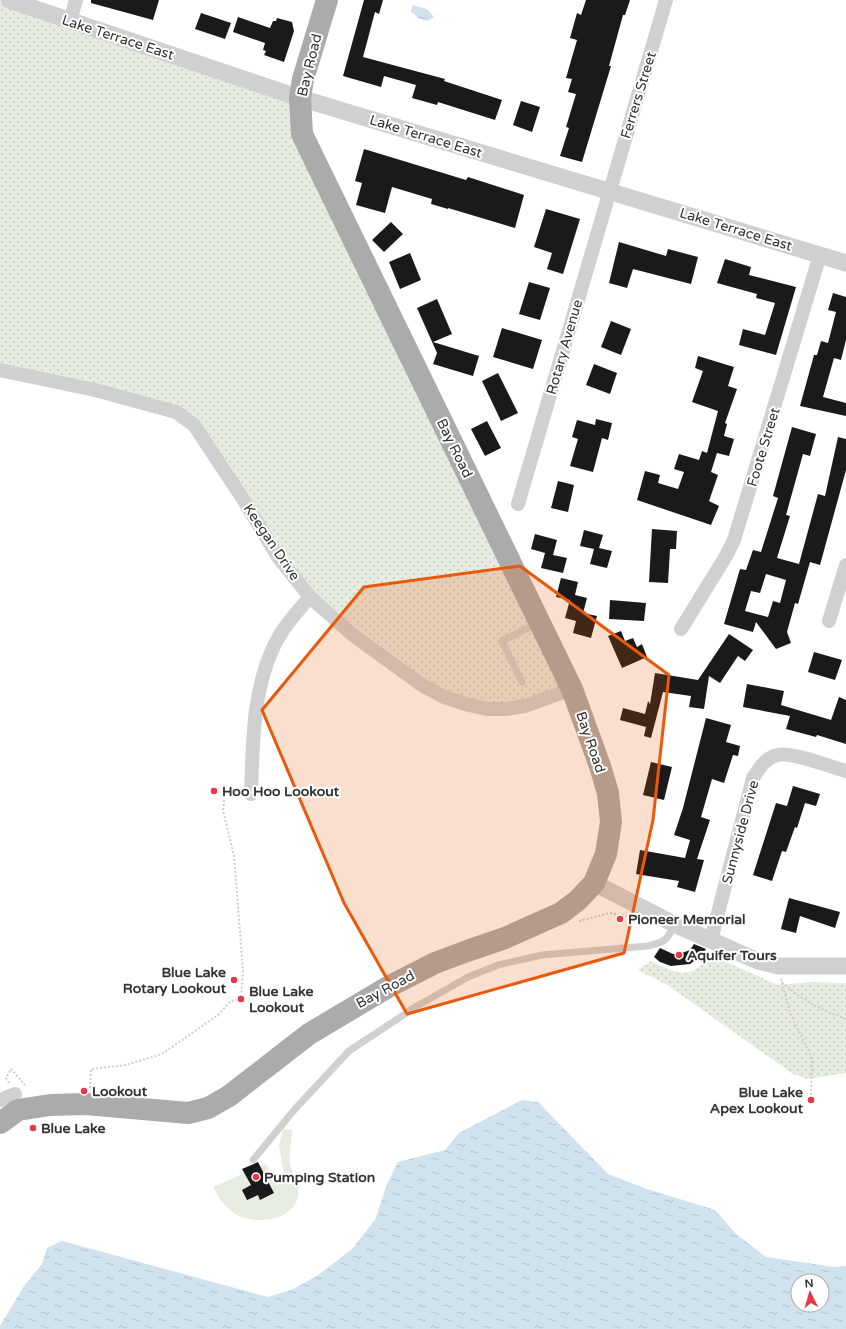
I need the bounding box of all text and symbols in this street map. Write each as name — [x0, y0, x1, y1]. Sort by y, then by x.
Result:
street label: Lake Terrace East — [60, 11, 177, 64]
street label: Bay Road — [294, 32, 325, 98]
street label: Ferrers Street — [617, 49, 660, 141]
street label: Lake Terrace East — [367, 111, 485, 162]
street label: Lake Terrace East — [677, 204, 795, 255]
street label: Rotary Avenue — [543, 297, 586, 397]
street label: Foote Street — [743, 405, 784, 489]
street label: Bay Road — [433, 416, 476, 481]
street label: Keegan Drive — [240, 501, 303, 584]
street label: Bay Road — [572, 709, 609, 775]
street label: Sunnyside Drive — [718, 778, 763, 886]
place label: Hoo Hoo Lookout — [222, 783, 340, 800]
marker: Hoo Hoo Lookout — [209, 786, 219, 796]
place label: Pioneer Memorial — [628, 911, 746, 928]
marker: Pioneer Memorial — [615, 914, 625, 924]
place label: Aquifer Tours — [687, 947, 777, 964]
marker: Aquifer Tours — [674, 950, 684, 960]
place label: Blue Lake Rotary Lookout — [123, 964, 227, 997]
street label: Bay Road — [353, 967, 417, 1012]
marker: Blue Lake Rotary Lookout — [229, 975, 239, 985]
place label: Blue Lake Lookout — [249, 983, 314, 1016]
marker: Blue Lake Lookout — [236, 994, 246, 1004]
place label: Lookout — [92, 1083, 148, 1100]
place label: Blue Lake Apex Lookout — [710, 1084, 804, 1117]
marker: Lookout — [79, 1086, 89, 1096]
marker: Blue Lake Apex Lookout — [806, 1095, 816, 1105]
place label: Blue Lake — [41, 1120, 106, 1137]
marker: Blue Lake — [28, 1123, 38, 1133]
place label: Pumping Station — [264, 1169, 375, 1186]
marker: Pumping Station — [251, 1172, 261, 1182]
north arrow — [790, 1273, 830, 1313]
text: N — [804, 1277, 814, 1290]

